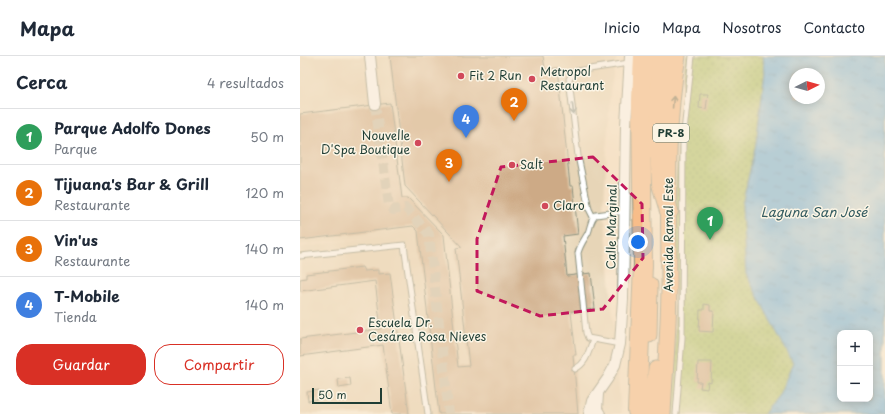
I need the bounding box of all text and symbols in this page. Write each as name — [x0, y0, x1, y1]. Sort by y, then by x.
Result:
text: Mapa — [20, 14, 75, 42]
text: Inicio — [604, 17, 640, 38]
text: Mapa — [662, 17, 700, 38]
text: Nosotros — [722, 17, 782, 38]
text: Contacto — [804, 17, 865, 38]
place label: Metropol Restaurant — [540, 62, 604, 94]
place label: Fit 2 Run — [469, 66, 522, 84]
north arrow — [789, 68, 825, 104]
text: Cerca — [16, 69, 67, 95]
marker: Fit 2 Run — [456, 71, 466, 81]
text: 4 resultados — [207, 73, 284, 92]
marker: Metropol Restaurant — [527, 74, 537, 84]
pin: 2 — [501, 88, 527, 121]
one-way arrow — [669, 96, 676, 109]
one-way arrow — [569, 102, 576, 115]
pin: 4 — [453, 105, 479, 138]
text: Parque Adolfo Dones — [54, 116, 211, 139]
road number: PR-8 — [653, 124, 689, 142]
place label: Nouvelle D'Spa Boutique — [321, 126, 410, 158]
text: 1 — [26, 127, 32, 146]
text: 50 m — [250, 127, 284, 146]
marker: Nouvelle D'Spa Boutique — [413, 138, 423, 148]
text: Parque — [54, 139, 97, 158]
pin: 3 — [436, 149, 462, 182]
place label: Salt — [520, 155, 543, 173]
marker: Salt — [507, 160, 517, 170]
text: Tijuana's Bar & Grill — [54, 172, 209, 195]
street label: Avenida Ramal Este — [659, 178, 677, 292]
text: 2 — [24, 183, 34, 202]
text: 120 m — [245, 183, 284, 202]
street label: Calle Marginal — [601, 184, 621, 270]
text: Restaurante — [54, 195, 130, 214]
place label: Claro — [553, 196, 585, 214]
marker: Claro — [540, 201, 550, 211]
water label: Laguna San José — [761, 202, 869, 221]
pin: 1 — [697, 207, 723, 240]
text: Vin'us — [54, 228, 98, 251]
your location — [628, 232, 648, 252]
text: 3 — [25, 239, 33, 258]
text: 140 m — [245, 239, 284, 258]
text: Restaurante — [54, 251, 130, 270]
text: T-Mobile — [54, 284, 120, 307]
text: 4 — [25, 295, 33, 314]
text: 140 m — [245, 295, 284, 314]
text: Tienda — [54, 307, 97, 326]
place label: Escuela Dr. Cesáreo Rosa Nieves — [368, 313, 487, 345]
marker: Escuela Dr. Cesáreo Rosa Nieves — [355, 325, 365, 335]
map controls — [837, 330, 873, 402]
button: + — [837, 330, 873, 366]
button: Guardar — [16, 344, 146, 385]
button: Compartir — [154, 344, 284, 385]
button: − — [837, 366, 873, 402]
scale bar — [312, 386, 382, 405]
text: 50 m — [318, 386, 347, 403]

